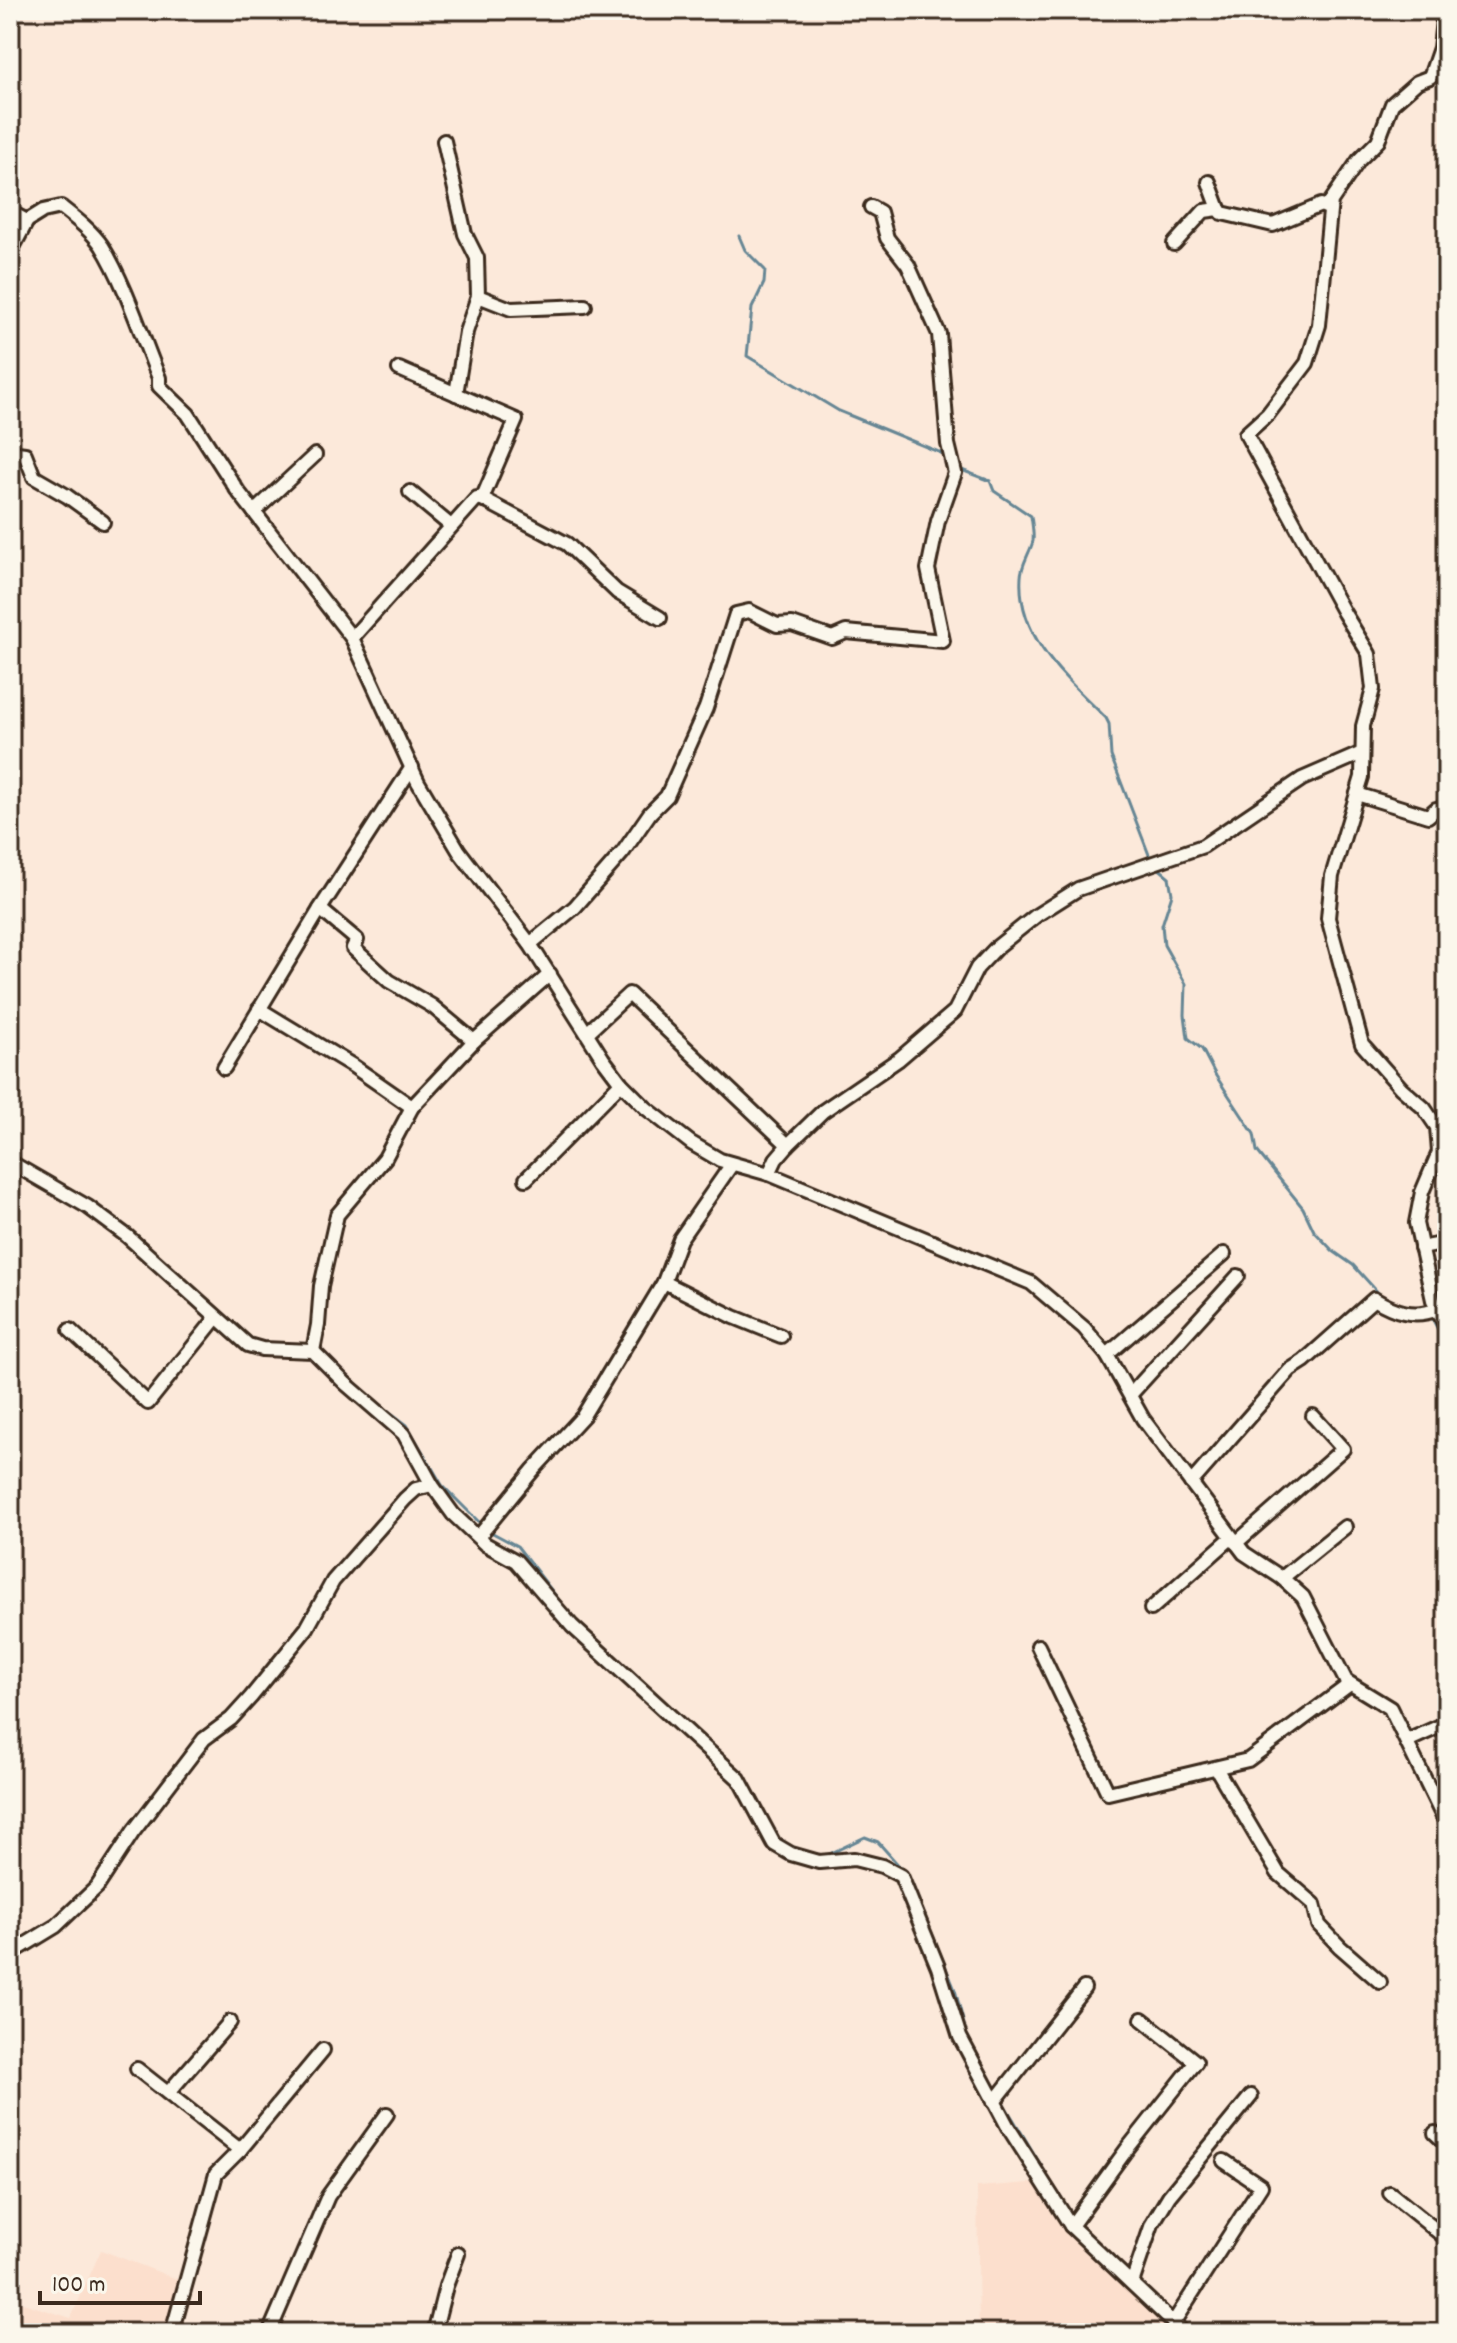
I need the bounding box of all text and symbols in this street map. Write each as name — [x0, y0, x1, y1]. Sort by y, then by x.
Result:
scale bar — [40, 2255, 200, 2305]
text: 100 m — [52, 2269, 105, 2303]

